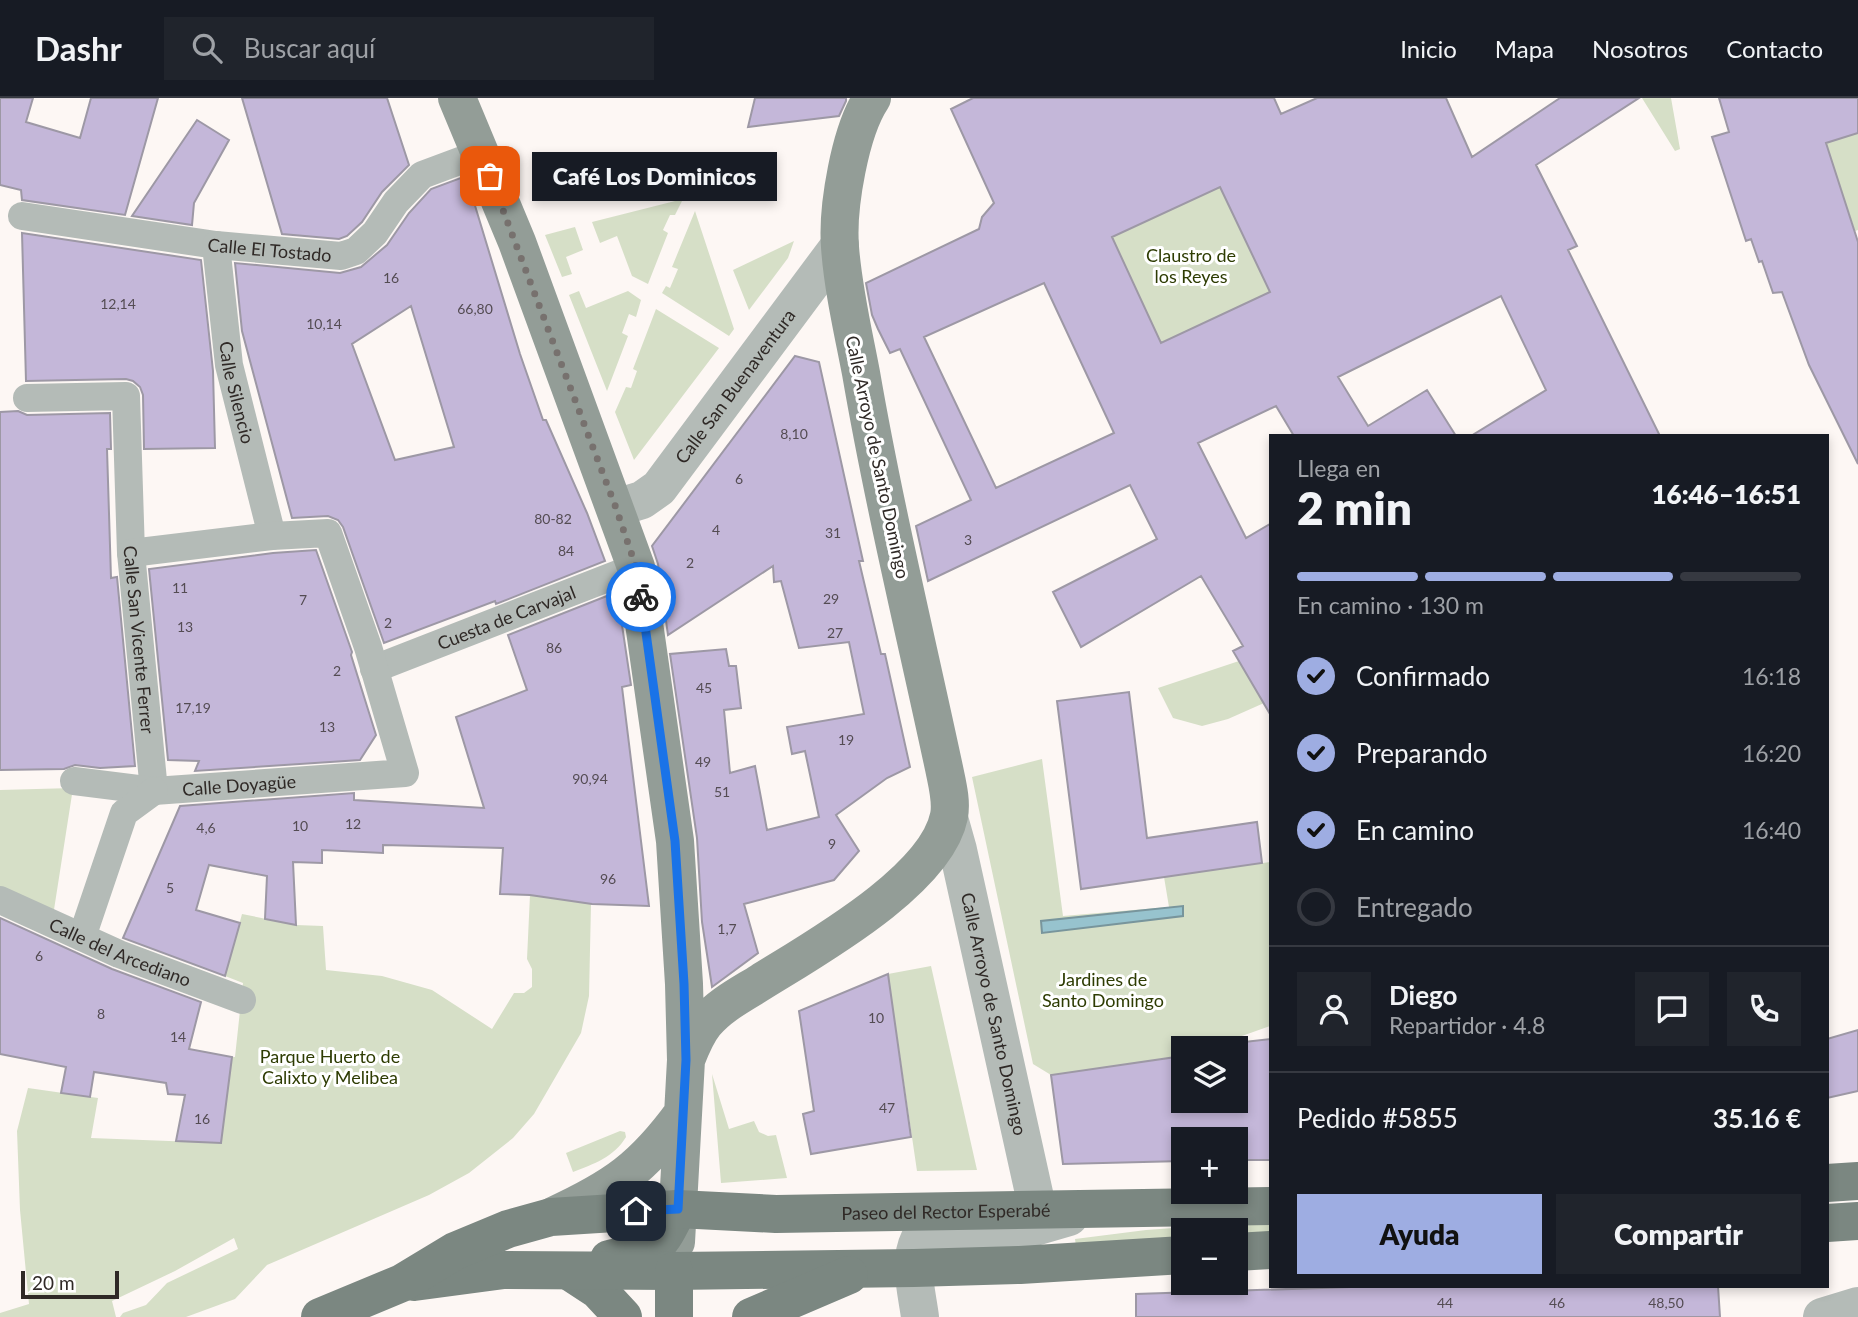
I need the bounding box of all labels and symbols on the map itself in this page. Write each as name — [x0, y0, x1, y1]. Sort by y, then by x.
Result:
pin — [460, 146, 520, 206]
callout: Café Los Dominicos — [532, 152, 777, 200]
street label: Calle El Tostado — [206, 233, 333, 266]
park label: Claustro de los Reyes — [1146, 244, 1236, 287]
house number: 16 — [383, 269, 399, 286]
house number: 12,14 — [100, 295, 136, 312]
house number: 66,80 — [457, 300, 493, 317]
street label: Calle San Buenaventura — [670, 305, 800, 468]
house number: 10,14 — [306, 315, 342, 332]
street label: Calle Arroyo de Santo Domingo — [841, 333, 915, 581]
street label: Calle Silencio — [215, 340, 259, 446]
house number: 8,10 — [780, 425, 808, 442]
house number: 6 — [735, 470, 743, 487]
house number: 80-82 — [534, 510, 572, 527]
house number: 4 — [712, 521, 720, 538]
house number: 31 — [825, 524, 841, 541]
house number: 3 — [964, 531, 972, 548]
house number: 84 — [558, 542, 574, 559]
street label: Calle San Vicente Ferrer — [120, 545, 159, 735]
house number: 2 — [686, 554, 694, 571]
courier — [606, 562, 676, 632]
house number: 11 — [172, 579, 188, 596]
street label: Cuesta de Carvajal — [434, 581, 579, 654]
house number: 29 — [823, 590, 839, 607]
house number: 7 — [299, 591, 307, 608]
house number: 2 — [384, 614, 392, 631]
house number: 13 — [177, 618, 193, 635]
house number: 27 — [827, 624, 843, 641]
house number: 86 — [546, 639, 562, 656]
house number: 2 — [333, 662, 341, 679]
house number: 45 — [696, 679, 712, 696]
house number: 17,19 — [175, 699, 211, 716]
house number: 13 — [319, 718, 335, 735]
house number: 19 — [838, 731, 854, 748]
house number: 49 — [695, 753, 711, 770]
street label: Calle Doyagüe — [181, 770, 297, 800]
house number: 90,94 — [572, 770, 608, 787]
house number: 51 — [714, 783, 730, 800]
house number: 12 — [345, 815, 361, 832]
house number: 10 — [292, 817, 308, 834]
house number: 4,6 — [196, 819, 216, 836]
house number: 9 — [828, 835, 836, 852]
house number: 96 — [600, 870, 616, 887]
house number: 5 — [166, 879, 174, 896]
street label: Calle Arroyo de Santo Domingo — [957, 890, 1032, 1137]
street label: Calle del Arcediano — [46, 913, 194, 991]
house number: 1,7 — [717, 920, 737, 937]
house number: 6 — [35, 947, 43, 964]
park label: Jardines de Santo Domingo — [1042, 968, 1164, 1011]
house number: 8 — [97, 1005, 105, 1022]
house number: 10 — [868, 1009, 884, 1026]
house number: 14 — [170, 1028, 186, 1045]
park label: Parque Huerto de Calixto y Melibea — [260, 1045, 400, 1088]
house number: 47 — [879, 1099, 895, 1116]
house number: 16 — [194, 1110, 210, 1127]
pin — [606, 1181, 666, 1241]
street label: Paseo del Rector Esperabé — [841, 1199, 1051, 1224]
scale bar — [21, 1268, 119, 1300]
house number: 44 — [1437, 1294, 1453, 1311]
house number: 46 — [1549, 1294, 1565, 1311]
house number: 48,50 — [1648, 1294, 1684, 1311]

